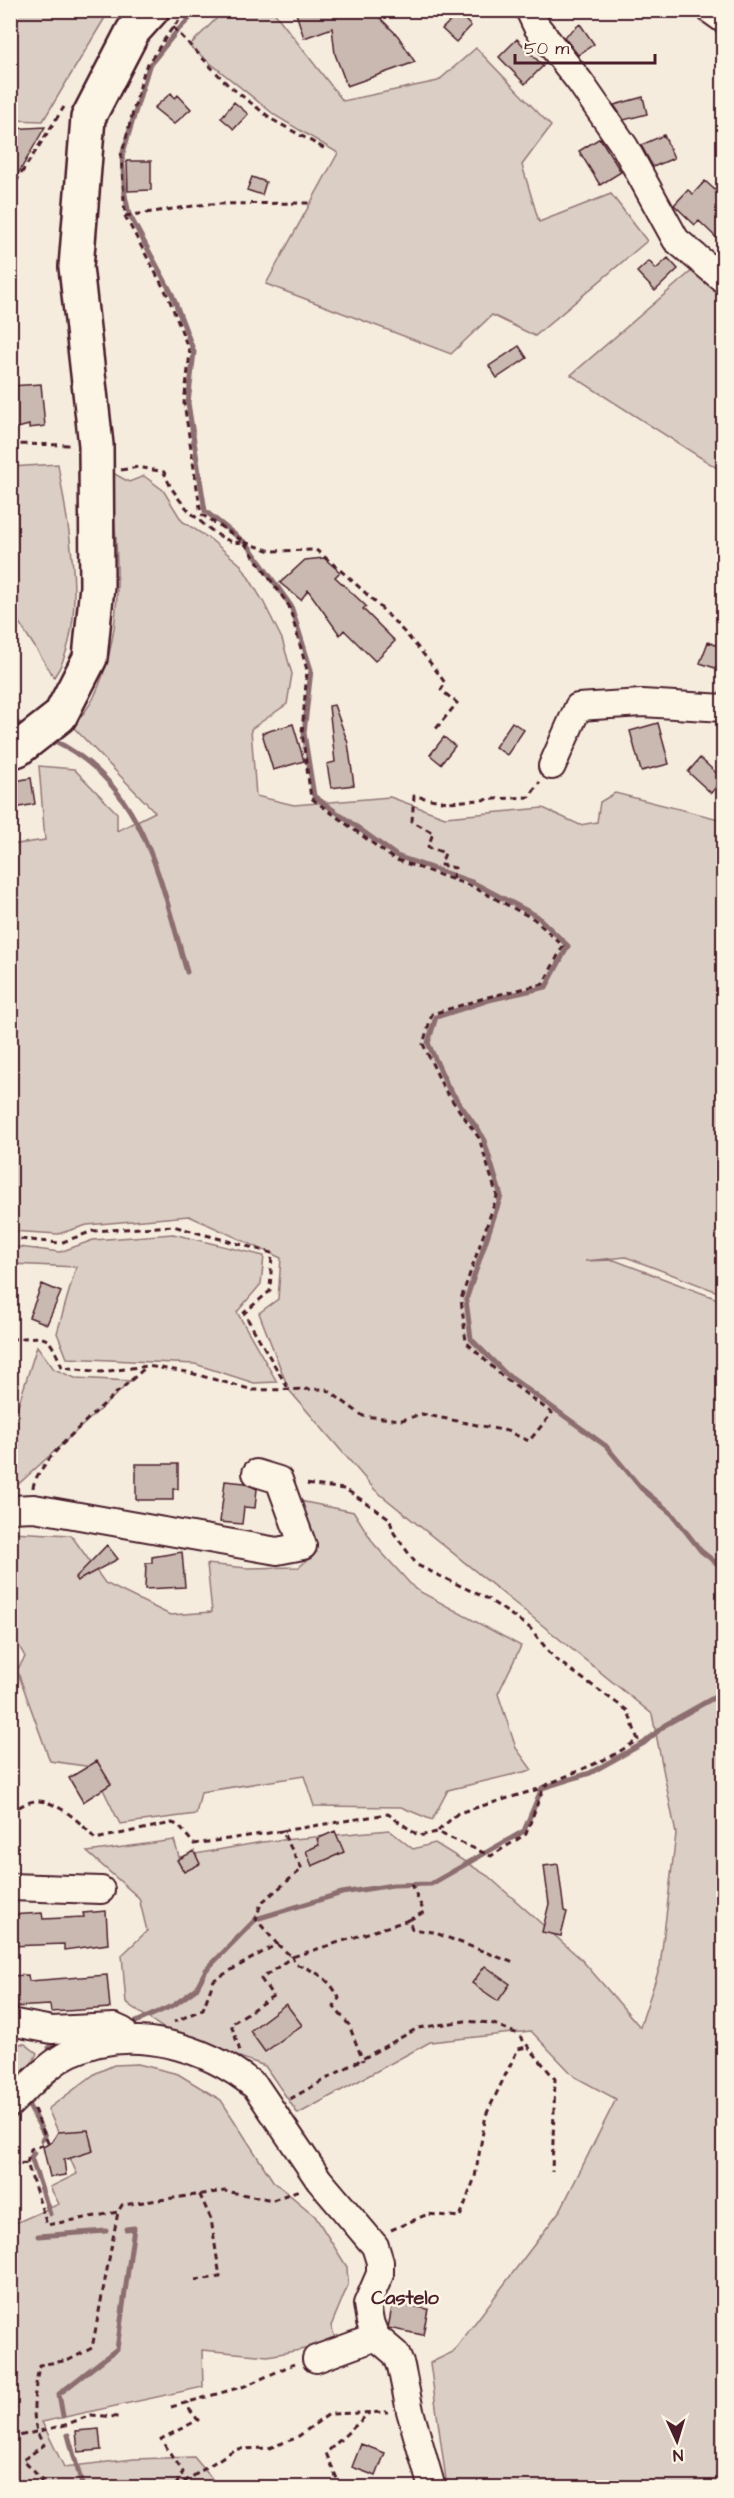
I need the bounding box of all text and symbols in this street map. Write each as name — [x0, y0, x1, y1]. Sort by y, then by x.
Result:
scale bar — [515, 27, 654, 65]
text: 50 m — [524, 36, 569, 61]
district label: Castelo — [371, 2284, 440, 2312]
north arrow — [647, 2411, 707, 2471]
text: N — [672, 2444, 684, 2466]

